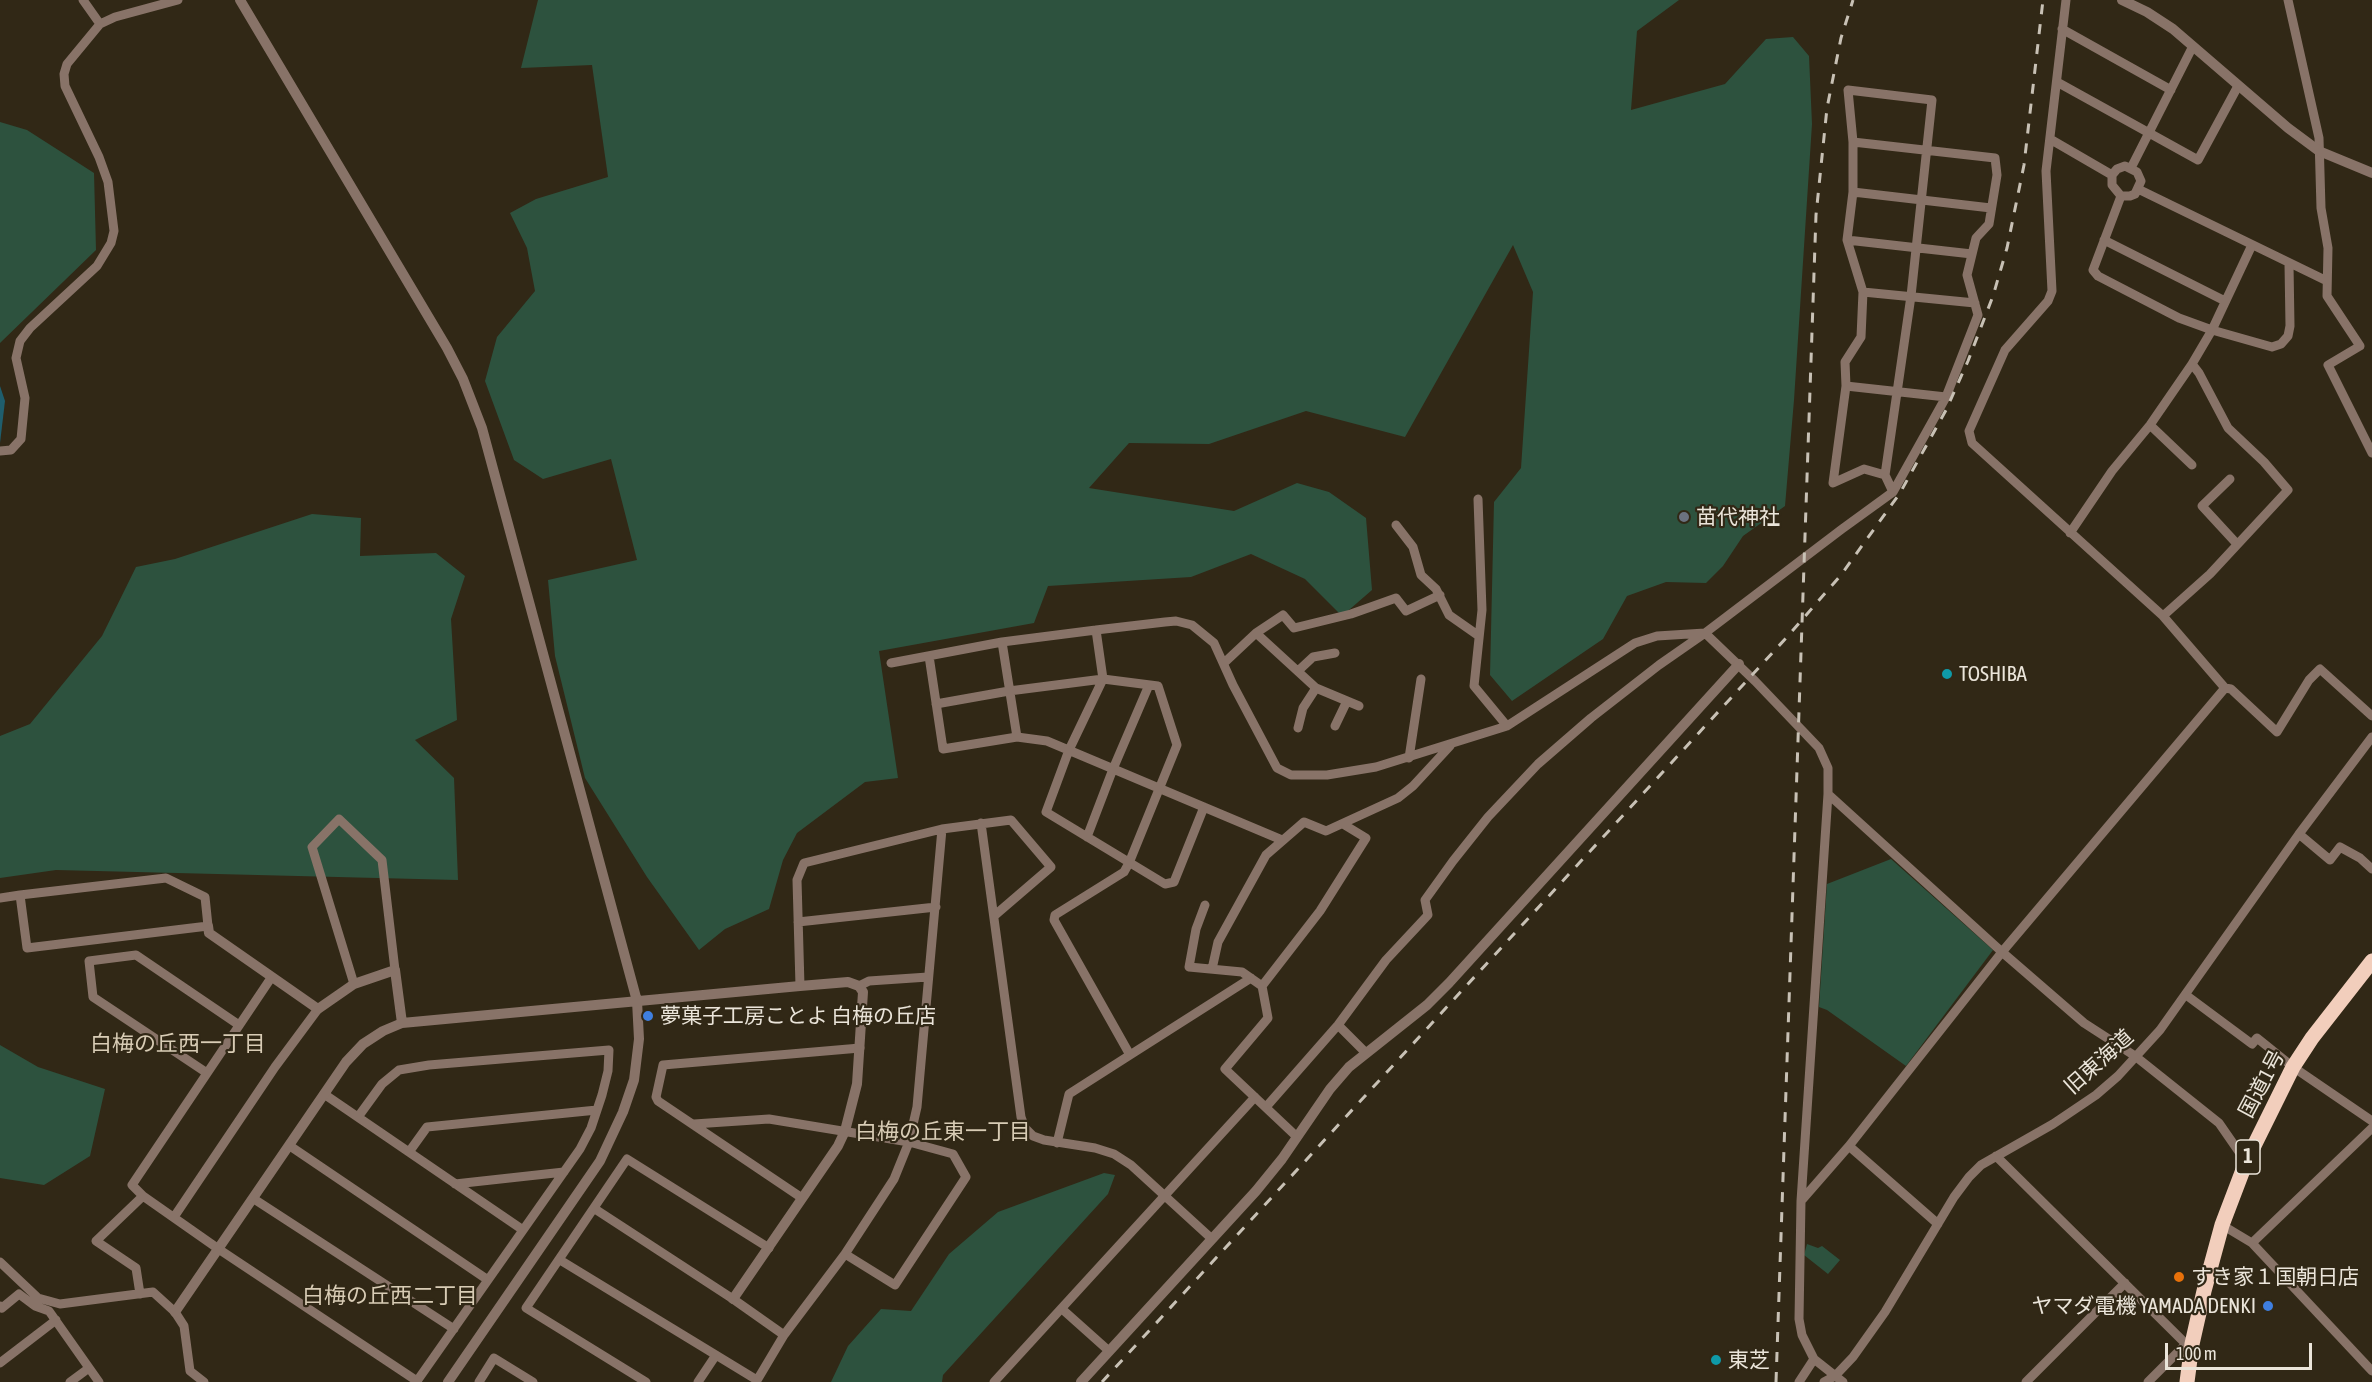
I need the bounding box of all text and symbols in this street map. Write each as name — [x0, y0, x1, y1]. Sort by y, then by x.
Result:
place label: 苗代神社 — [1696, 504, 1780, 530]
marker: 苗代神社 — [1677, 510, 1691, 524]
place label: TOSHIBA — [1959, 661, 2027, 687]
marker: TOSHIBA — [1940, 667, 1954, 681]
place label: 夢菓子工房ことよ 白梅の丘店 — [660, 1003, 936, 1029]
marker: 夢菓子工房ことよ 白梅の丘店 — [641, 1009, 655, 1023]
street label: 旧東海道 — [2059, 1025, 2139, 1099]
district label: 白梅の丘西一丁目 — [90, 1031, 266, 1057]
street label: 国道1号 — [2234, 1046, 2290, 1122]
district label: 白梅の丘東一丁目 — [855, 1119, 1031, 1145]
road number: 1 — [2236, 1140, 2260, 1174]
place label: すき家１国朝日店 — [2191, 1264, 2359, 1290]
marker: すき家１国朝日店 — [2172, 1270, 2186, 1284]
district label: 白梅の丘西二丁目 — [302, 1283, 478, 1309]
place label: ヤマダ電機 YAMADA DENKI — [2032, 1293, 2256, 1319]
marker: ヤマダ電機 YAMADA DENKI — [2261, 1299, 2275, 1313]
scale bar — [2168, 1331, 2315, 1369]
text: 100 m — [2176, 1343, 2217, 1364]
place label: 東芝 — [1728, 1347, 1770, 1373]
marker: 東芝 — [1709, 1353, 1723, 1367]

